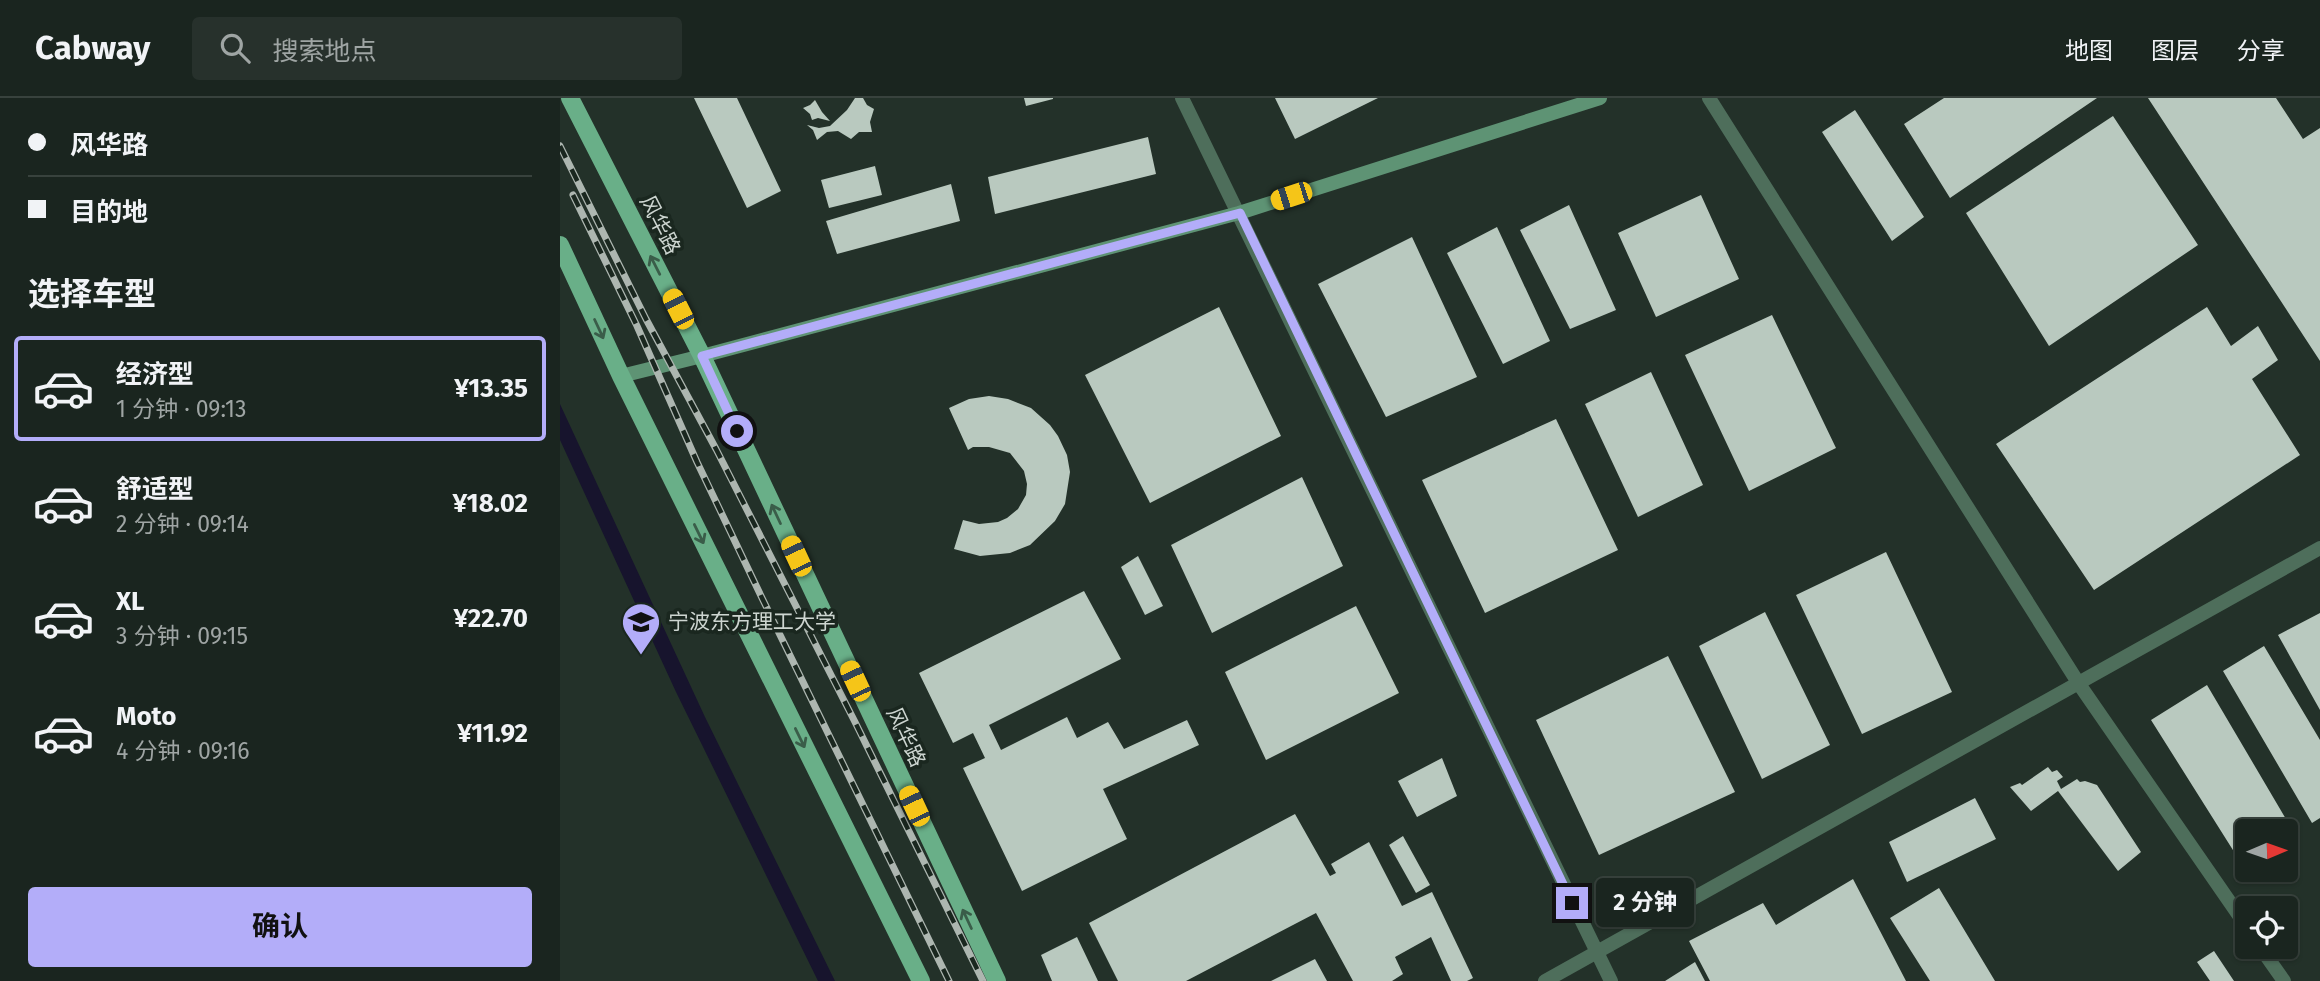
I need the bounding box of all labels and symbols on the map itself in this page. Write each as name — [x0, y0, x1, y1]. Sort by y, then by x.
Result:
car — [1268, 180, 1315, 212]
street label: 风华路 — [634, 191, 686, 259]
one-way arrow — [648, 256, 662, 276]
car — [660, 286, 697, 332]
one-way arrow — [593, 318, 607, 339]
route start — [721, 415, 753, 447]
one-way arrow — [769, 504, 783, 525]
one-way arrow — [693, 523, 707, 544]
car — [778, 533, 815, 579]
school or university icon: 宁波东方理工大学 — [620, 601, 662, 656]
place label: 宁波东方理工大学 — [668, 609, 836, 635]
car — [837, 658, 874, 704]
street label: 风华路 — [881, 703, 931, 771]
one-way arrow — [794, 727, 808, 748]
car — [896, 783, 933, 829]
north arrow — [2235, 819, 2298, 882]
callout: 2 分钟 — [1596, 878, 1694, 928]
route end — [1556, 887, 1588, 919]
one-way arrow — [960, 909, 974, 930]

